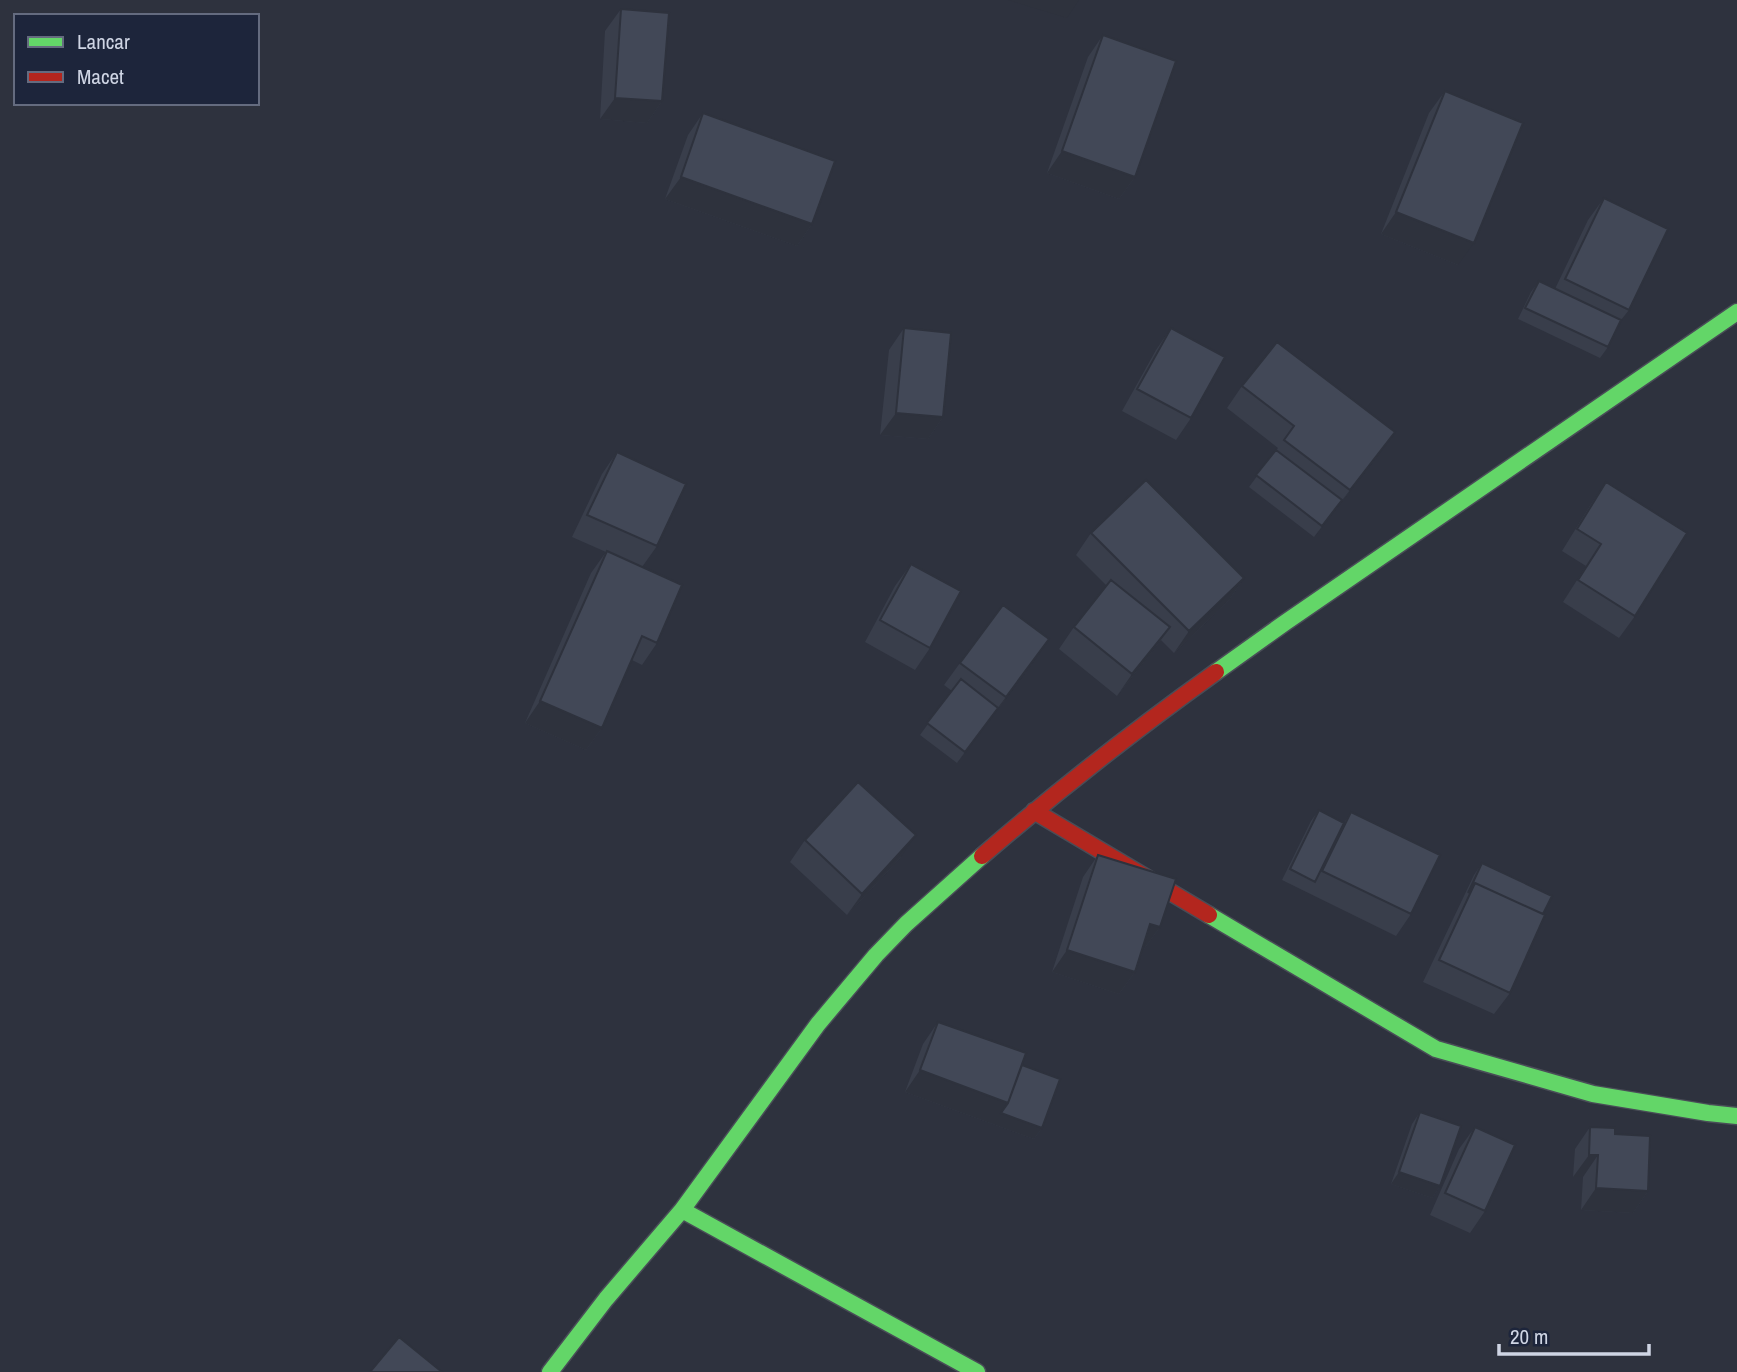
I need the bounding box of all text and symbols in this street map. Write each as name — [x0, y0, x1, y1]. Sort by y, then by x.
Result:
legend — [14, 14, 259, 105]
text: Lancar — [77, 27, 130, 56]
text: Macet — [77, 62, 124, 91]
scale bar — [1499, 1312, 1650, 1356]
text: 20 m — [1510, 1322, 1548, 1351]

